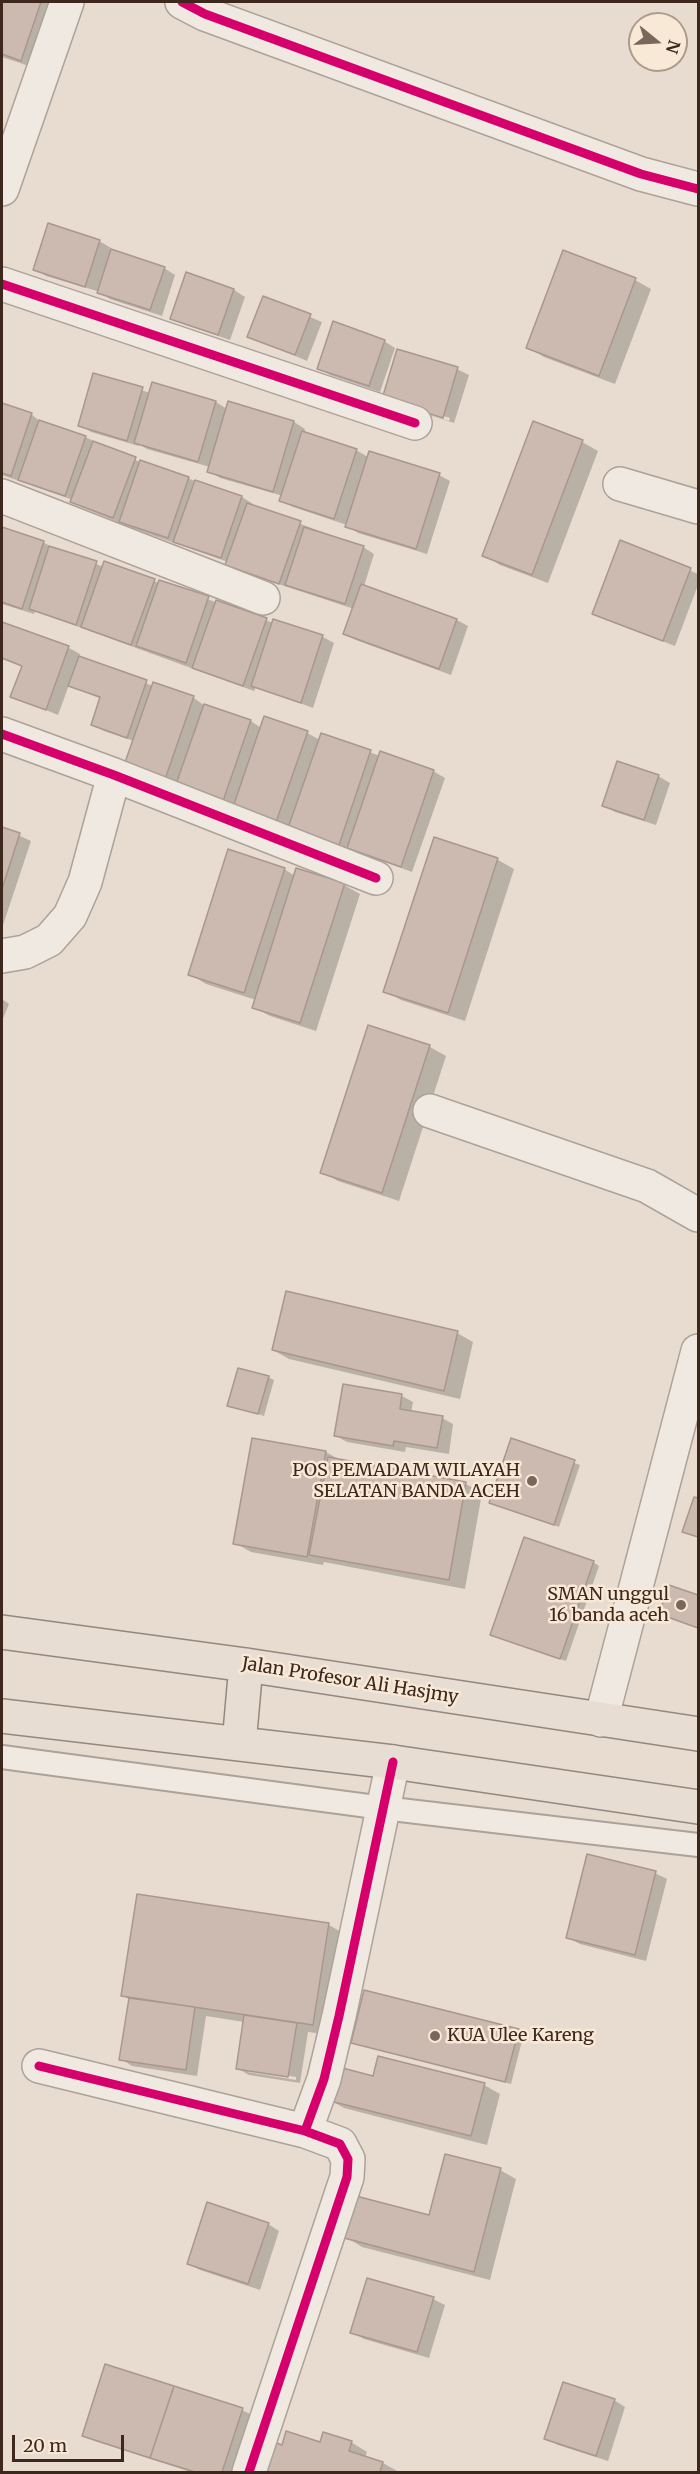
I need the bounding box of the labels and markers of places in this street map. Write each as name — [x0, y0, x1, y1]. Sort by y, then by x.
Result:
place label: POS PEMADAM WILAYAH SELATAN BANDA ACEH — [292, 1460, 520, 1502]
marker: POS PEMADAM WILAYAH SELATAN BANDA ACEH — [525, 1474, 539, 1488]
place label: SMAN unggul 16 banda aceh — [547, 1584, 669, 1626]
marker: SMAN unggul 16 banda aceh — [674, 1598, 688, 1612]
place label: KUA Ulee Kareng — [447, 2025, 594, 2047]
marker: KUA Ulee Kareng — [428, 2029, 442, 2043]

